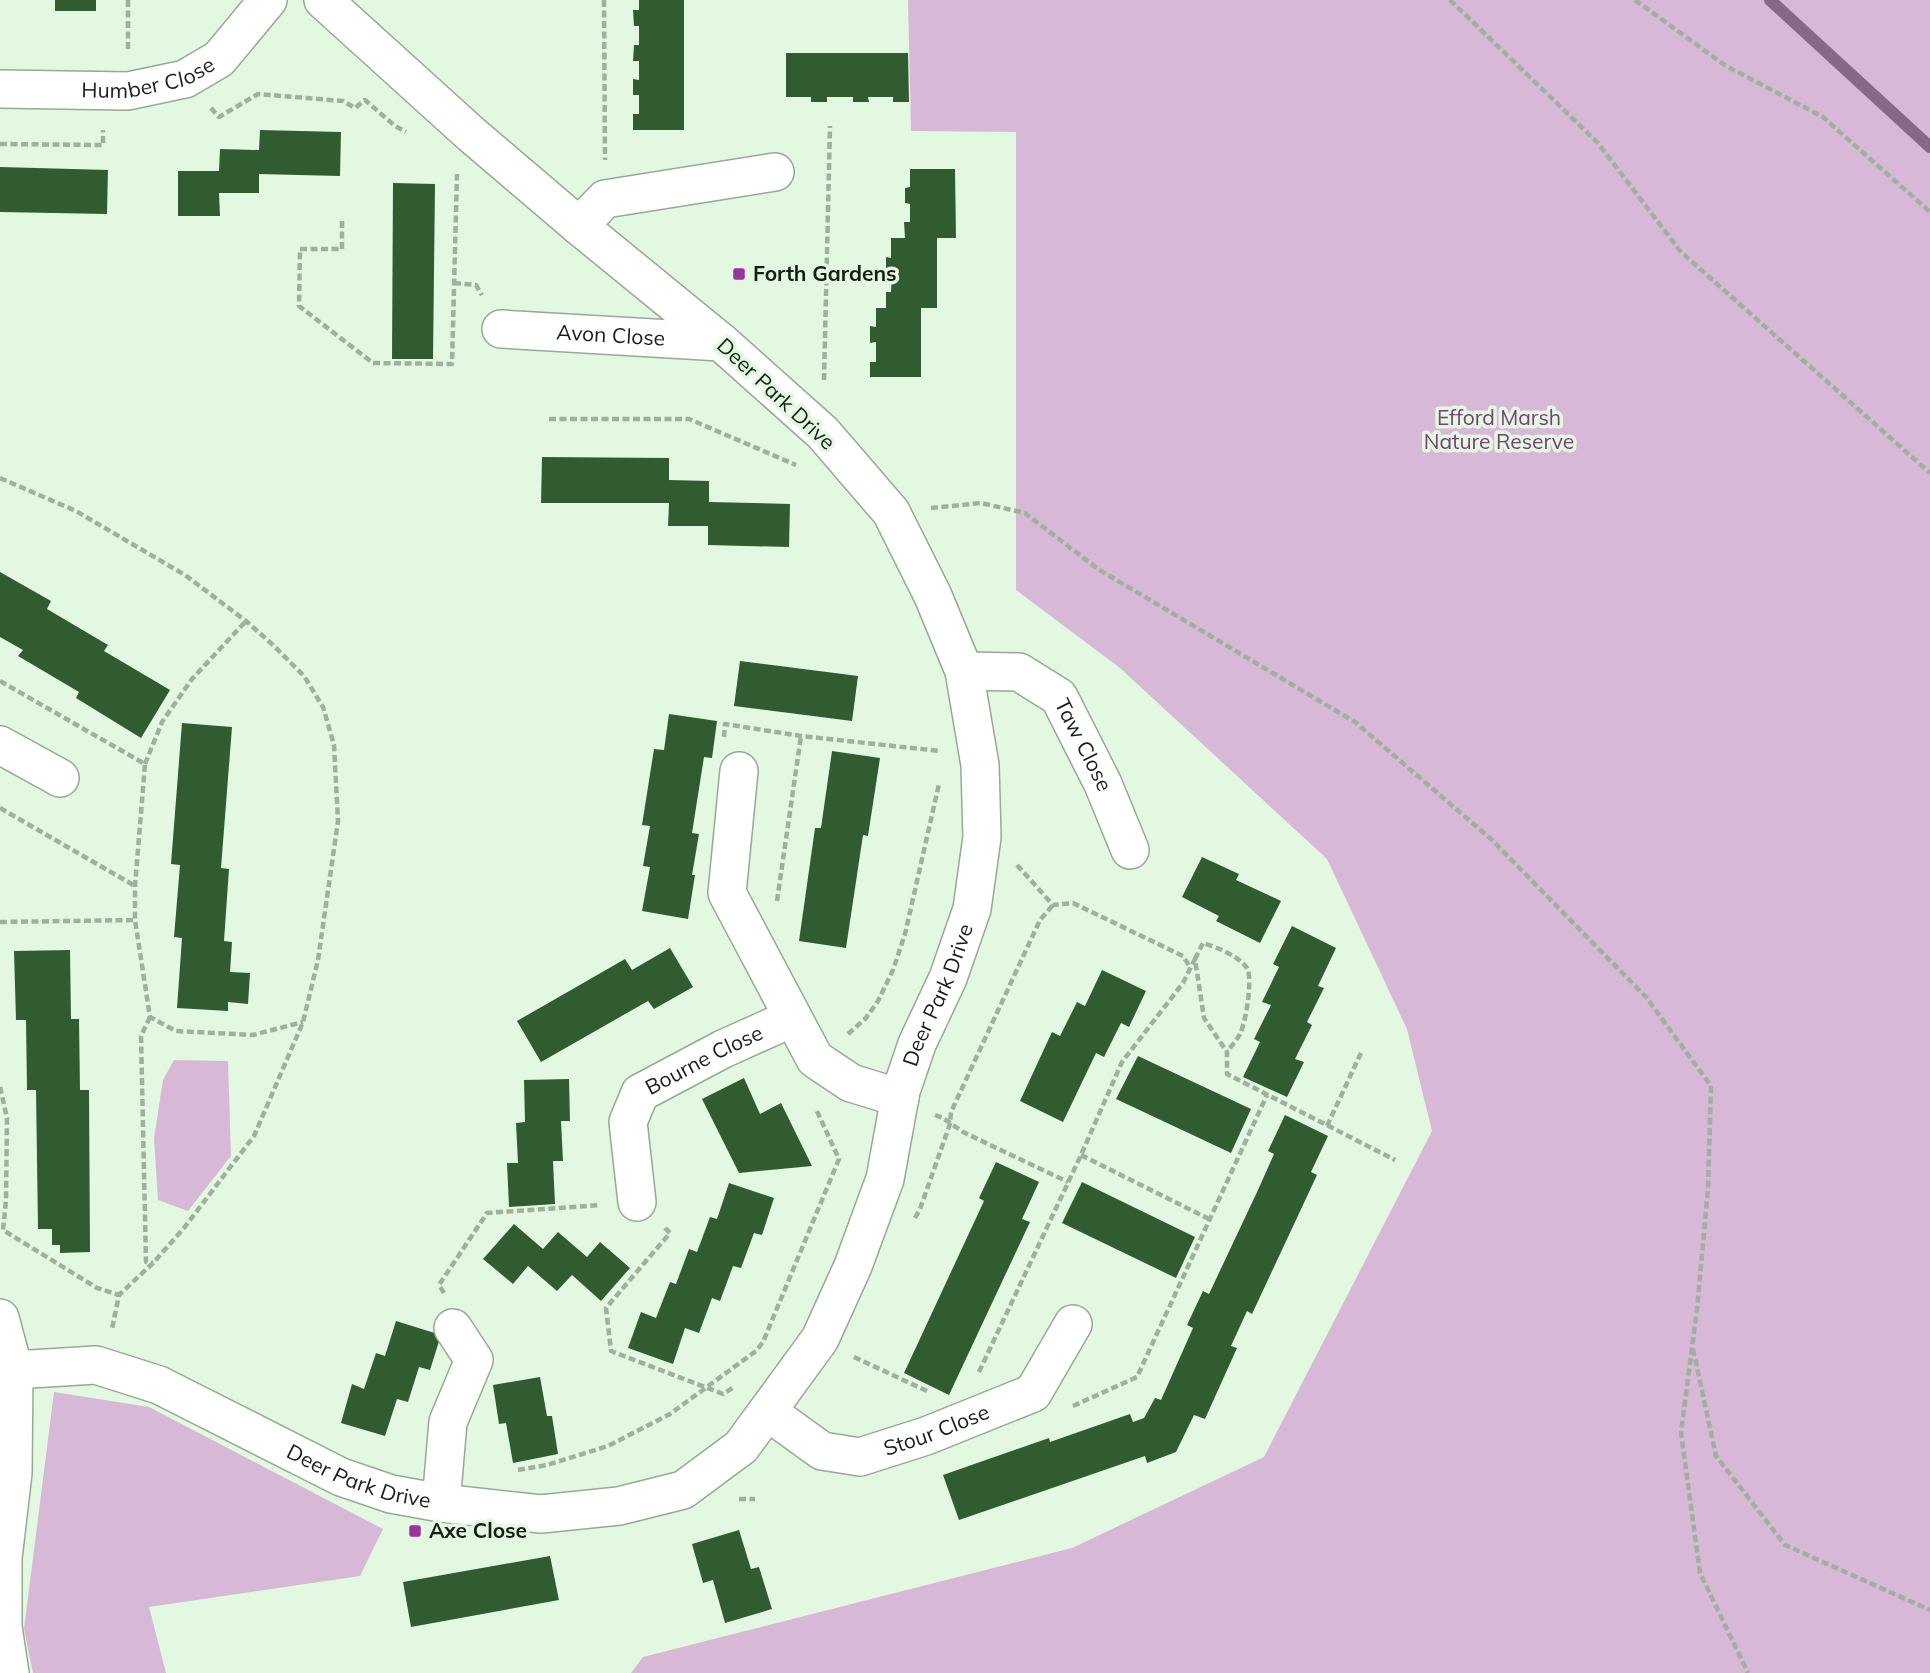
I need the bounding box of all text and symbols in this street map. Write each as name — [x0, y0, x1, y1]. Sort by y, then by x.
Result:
street label: Humber Close — [81, 51, 219, 103]
place label: Forth Gardens — [753, 260, 897, 286]
marker: Forth Gardens — [731, 266, 747, 282]
street label: Avon Close — [556, 318, 666, 351]
street label: Deer Park Drive — [712, 332, 841, 455]
park label: Efford Marsh Nature Reserve — [1424, 404, 1574, 454]
street label: Taw Close — [1050, 694, 1118, 795]
street label: Deer Park Drive — [896, 920, 978, 1069]
street label: Bourne Close — [640, 1019, 767, 1100]
street label: Stour Close — [880, 1398, 993, 1461]
street label: Deer Park Drive — [283, 1438, 433, 1513]
place label: Axe Close — [429, 1517, 527, 1543]
marker: Axe Close — [407, 1523, 423, 1539]

